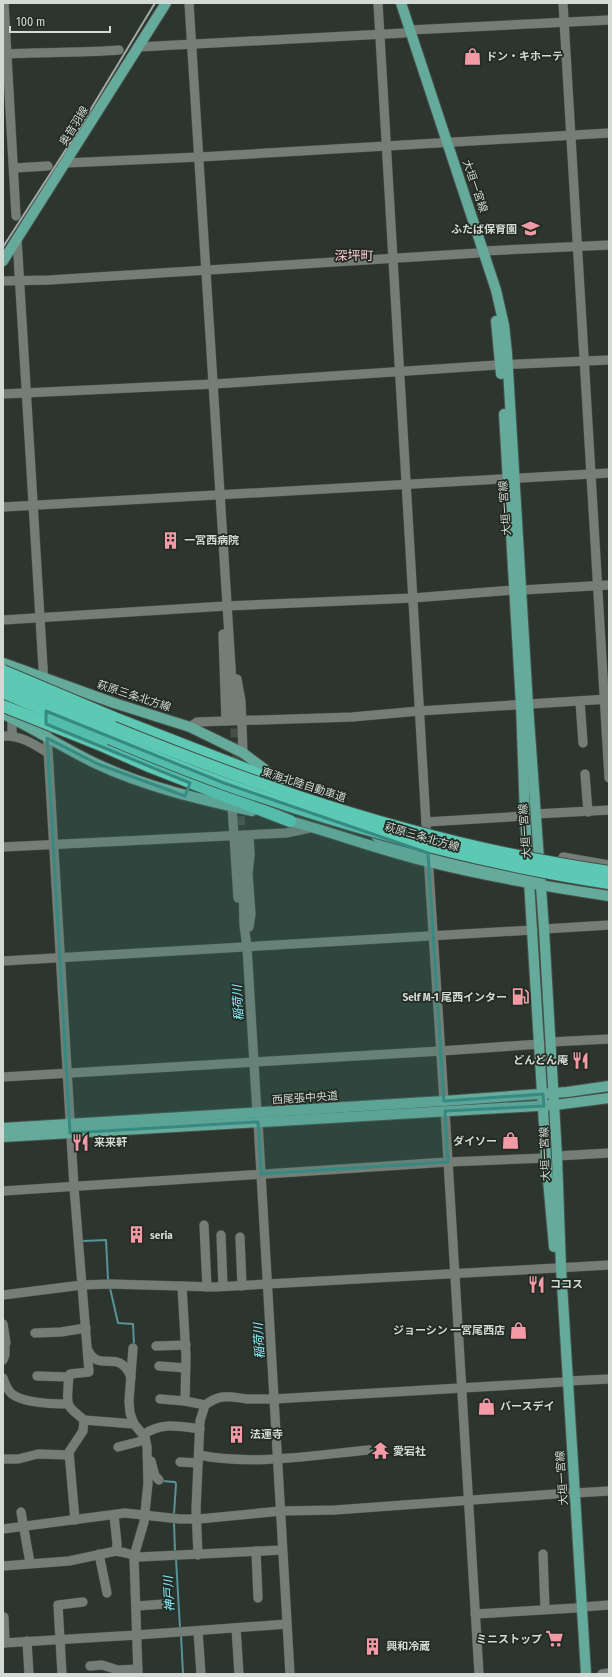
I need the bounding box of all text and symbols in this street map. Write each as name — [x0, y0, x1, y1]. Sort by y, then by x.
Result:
scale bar — [10, 8, 110, 34]
text: 100 m — [16, 15, 45, 29]
shop icon: ドン・キホーテ — [463, 46, 483, 66]
place label: ドン・キホーテ — [486, 50, 563, 63]
street label: 奥音羽線 — [57, 104, 91, 148]
street label: 大垣一宮線 — [460, 158, 490, 214]
school or university icon: ふたば保育園 — [520, 219, 540, 239]
place label: ふたば保育園 — [451, 223, 517, 236]
district label: 深坪町 — [334, 248, 374, 263]
street label: 大垣一宮線 — [497, 480, 513, 536]
building icon: 一宮西病院 — [161, 530, 181, 550]
place label: 一宮西病院 — [184, 534, 239, 547]
street label: 萩原三条北方線 — [95, 678, 173, 714]
street label: 東海北陸自動車道 — [260, 765, 348, 805]
street label: 大垣一宮線 — [517, 803, 533, 859]
street label: 萩原三条北方線 — [383, 820, 461, 854]
water label: 稲荷川 — [230, 983, 246, 1021]
fuel station icon: Self M-1 尾西インター — [510, 987, 530, 1007]
place label: Self M-1 尾西インター — [403, 991, 507, 1004]
restaurant icon: どんどん庵 — [571, 1050, 591, 1070]
place label: どんどん庵 — [513, 1054, 569, 1067]
street label: 西尾張中央道 — [272, 1089, 338, 1107]
street label: 大垣一宮線 — [538, 1126, 552, 1182]
shop icon: ダイソー — [500, 1131, 520, 1151]
restaurant icon: 来来軒 — [71, 1132, 91, 1152]
place label: ダイソー — [453, 1135, 497, 1148]
place label: 来来軒 — [94, 1136, 127, 1149]
building icon: seria — [127, 1225, 147, 1245]
place label: seria — [150, 1229, 173, 1242]
restaurant icon: ココス — [527, 1274, 547, 1294]
place label: ココス — [550, 1278, 583, 1291]
shop icon: ジョーシン 一宮尾西店 — [508, 1320, 528, 1340]
water label: 稲荷川 — [251, 1321, 267, 1359]
place label: ジョーシン 一宮尾西店 — [393, 1324, 505, 1337]
shop icon: バースデイ — [477, 1396, 497, 1416]
place label: バースデイ — [500, 1400, 554, 1413]
building icon: 法運寺 — [227, 1424, 247, 1444]
place label: 法運寺 — [250, 1428, 283, 1441]
temple icon: 愛宕社 — [370, 1441, 390, 1461]
place label: 愛宕社 — [393, 1445, 426, 1458]
street label: 大垣一宮線 — [554, 1450, 570, 1506]
water label: 神戸川 — [161, 1574, 177, 1612]
supermarket icon: ミニストップ — [545, 1629, 565, 1649]
place label: ミニストップ — [476, 1633, 542, 1646]
building icon: 興和冷蔵 — [363, 1636, 383, 1656]
place label: 興和冷蔵 — [386, 1640, 430, 1653]

